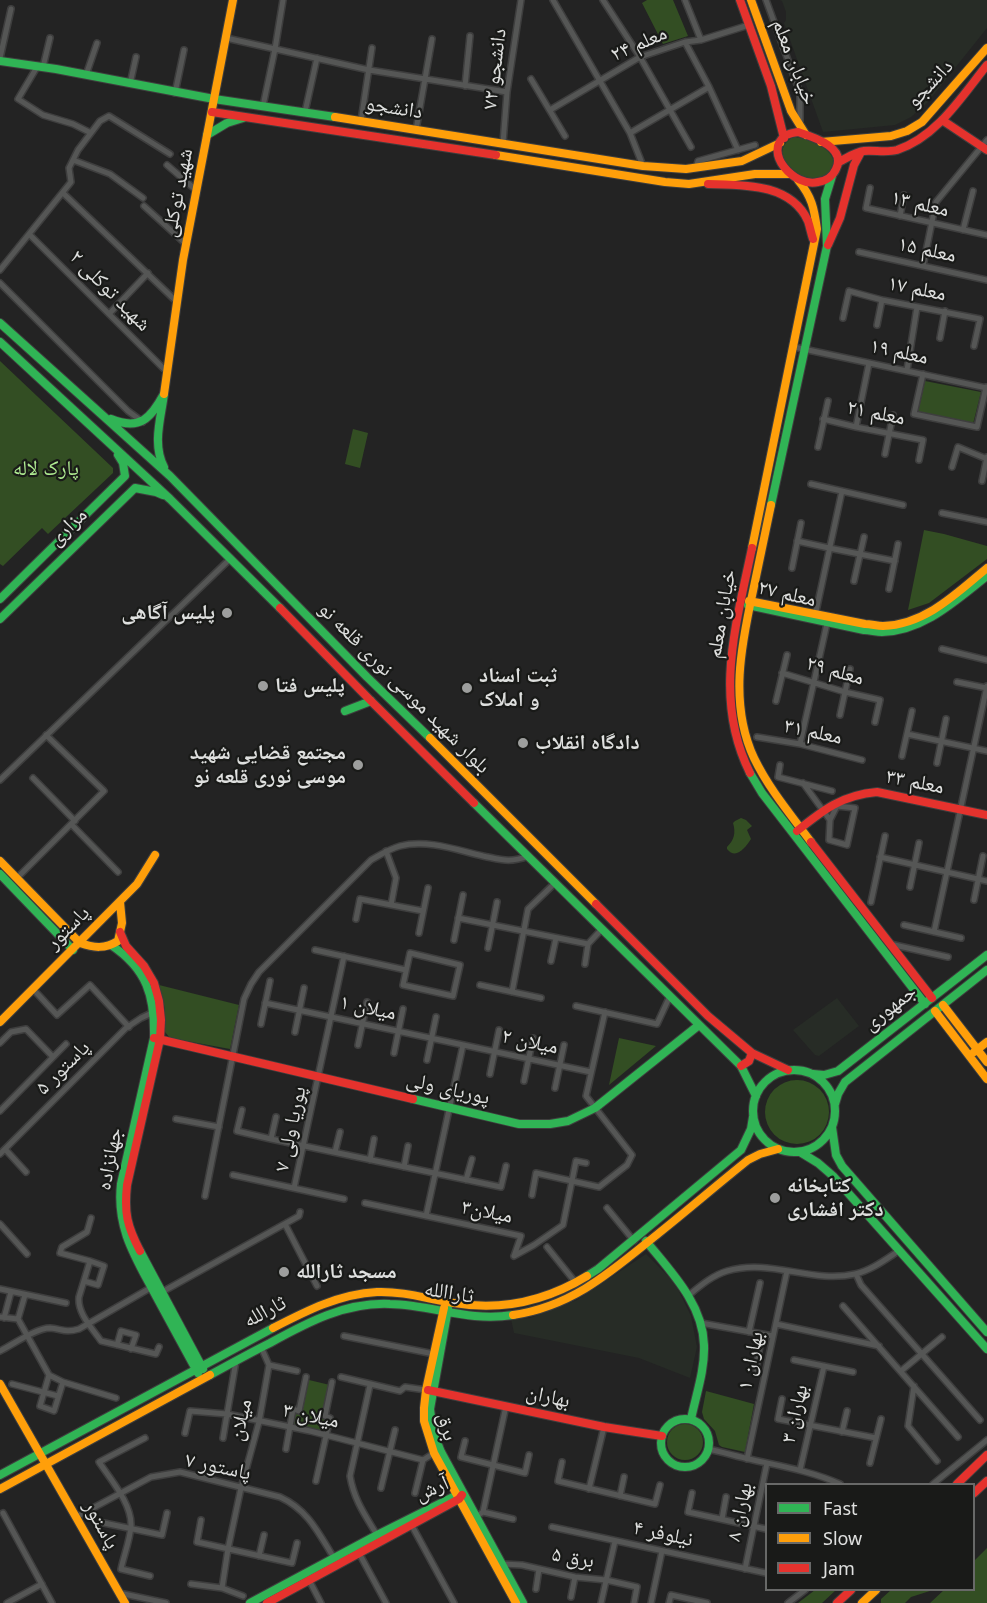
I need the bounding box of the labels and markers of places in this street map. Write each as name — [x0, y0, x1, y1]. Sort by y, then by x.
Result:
place label: پلیس آگاهی — [121, 600, 215, 626]
marker: پلیس آگاهی — [220, 606, 234, 620]
place label: ثبت اسناد و املاک — [479, 663, 557, 713]
place label: پلیس فتا — [275, 673, 345, 699]
marker: پلیس فتا — [256, 679, 270, 693]
marker: ثبت اسناد و املاک — [460, 681, 474, 695]
place label: دادگاه انقلاب — [535, 730, 640, 756]
marker: دادگاه انقلاب — [516, 736, 530, 750]
place label: مجتمع قضایی شهید موسی نوری قلعه نو — [190, 740, 346, 790]
marker: مجتمع قضایی شهید موسی نوری قلعه نو — [351, 758, 365, 772]
place label: کتابخانه دکتر افشاری — [787, 1173, 884, 1223]
marker: کتابخانه دکتر افشاری — [768, 1191, 782, 1205]
place label: مسجد ثارالله — [296, 1259, 397, 1285]
marker: مسجد ثارالله — [277, 1265, 291, 1279]

